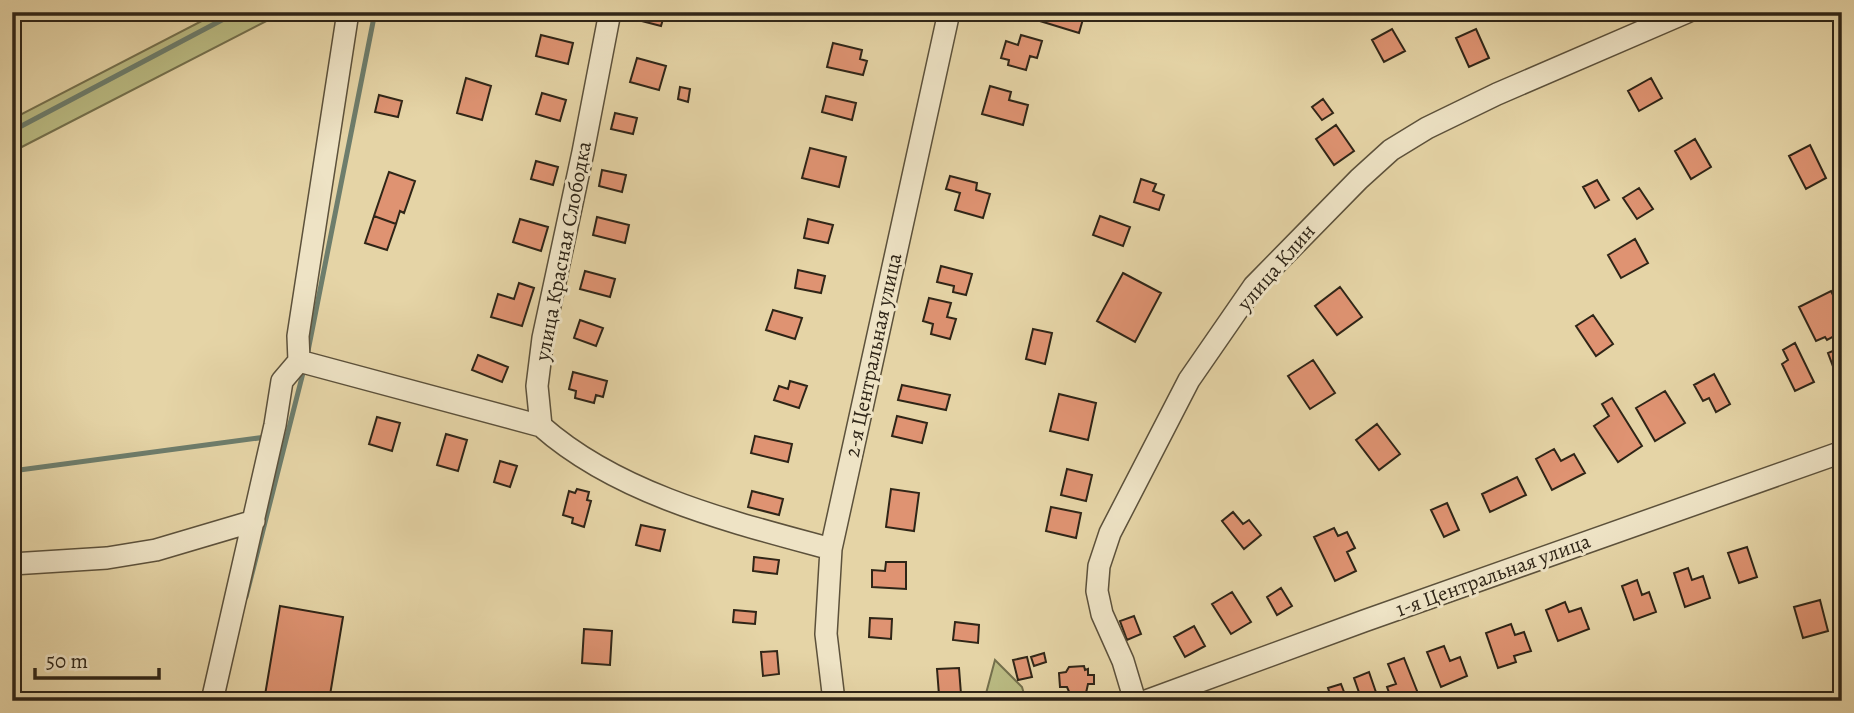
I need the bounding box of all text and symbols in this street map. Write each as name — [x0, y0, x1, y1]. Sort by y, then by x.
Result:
street label: улица Красная Слободка — [528, 139, 598, 364]
street label: улица Клин — [1230, 218, 1321, 317]
street label: 2-я Центральная улица — [838, 250, 908, 460]
street label: 1-я Центральная улица — [1392, 527, 1595, 623]
scale bar — [35, 636, 159, 680]
text: 50 m — [46, 647, 88, 675]

